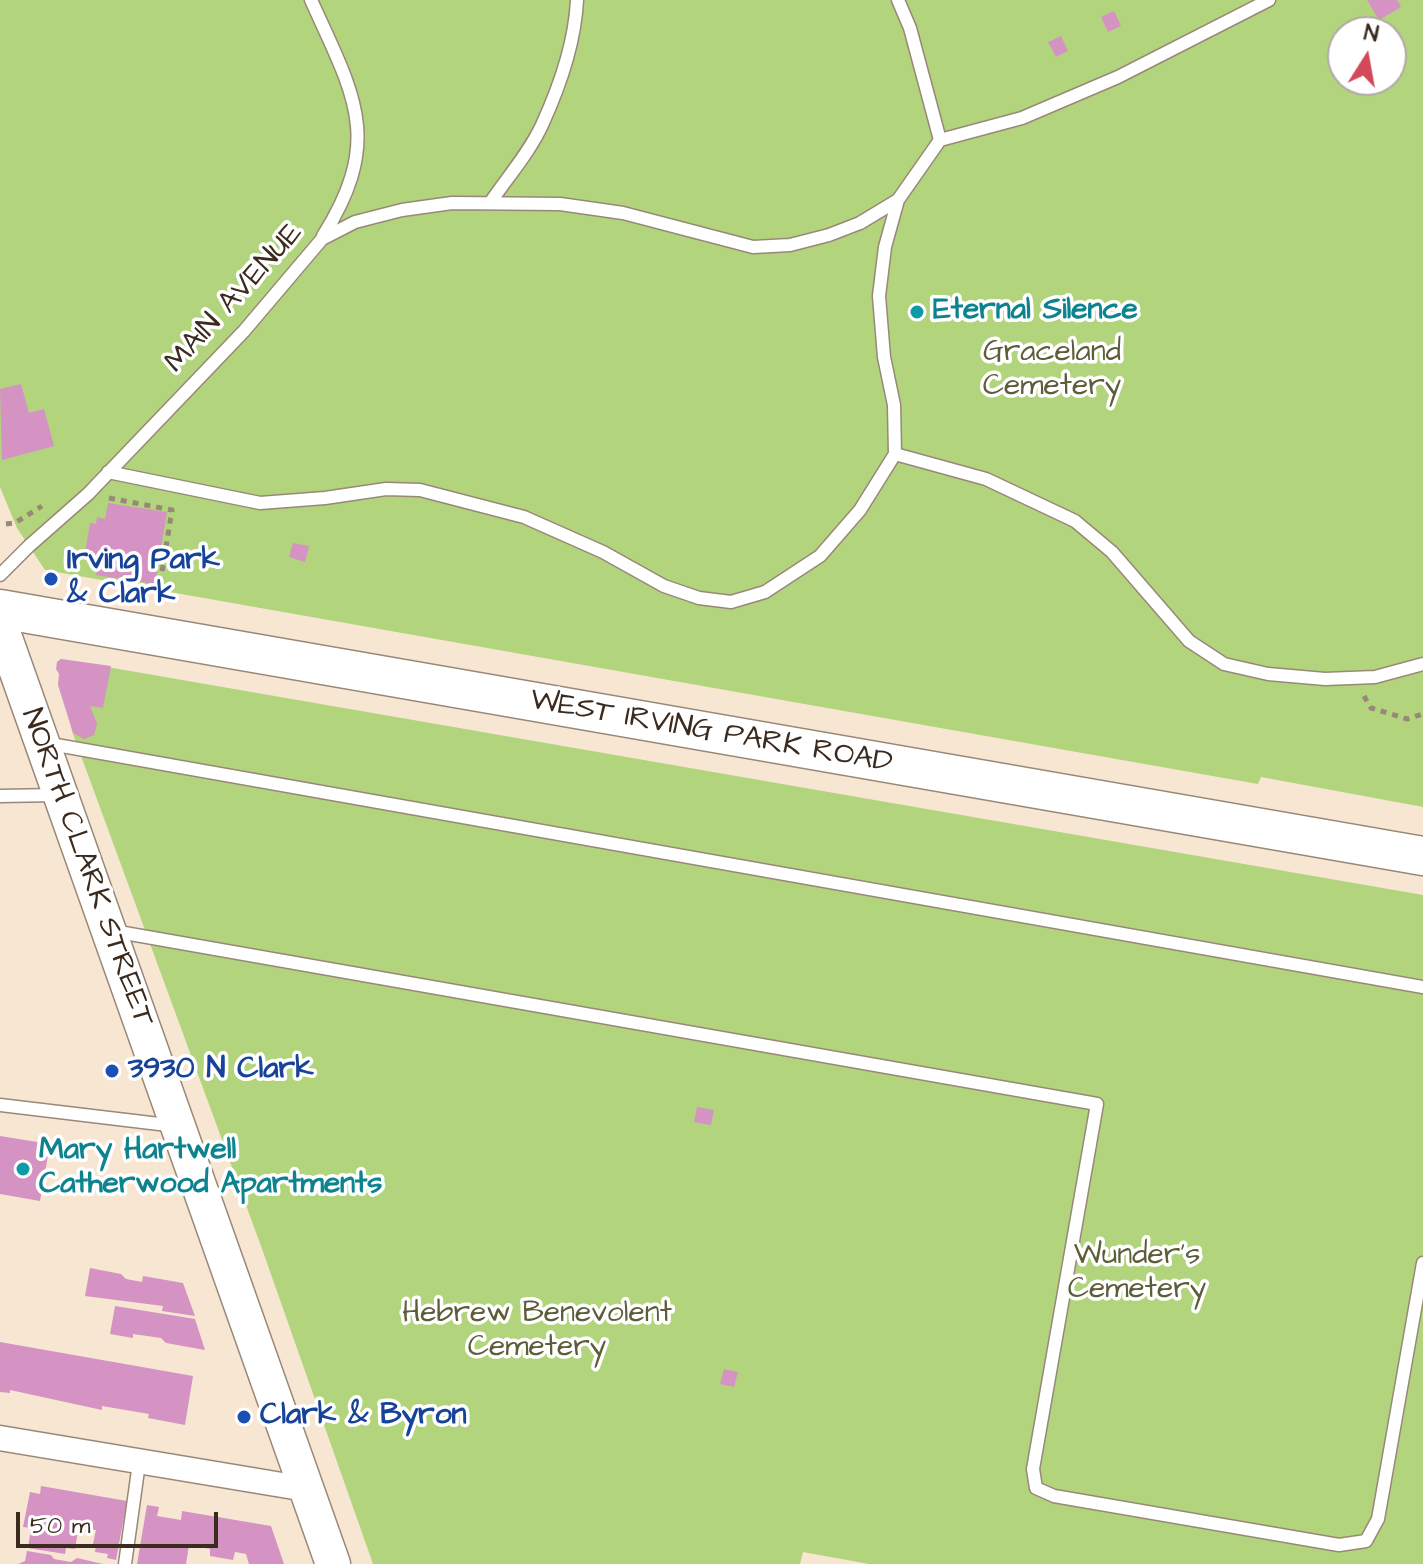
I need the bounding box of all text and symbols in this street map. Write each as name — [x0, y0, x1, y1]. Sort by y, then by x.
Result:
north arrow — [1327, 16, 1407, 96]
text: N — [1362, 17, 1381, 50]
street label: MAIN AVENUE — [159, 217, 311, 381]
place label: Eternal Silence — [933, 294, 1138, 330]
marker: Eternal Silence — [908, 303, 926, 321]
park label: Graceland Cemetery — [983, 336, 1121, 406]
place label: Irving Park & Clark — [67, 544, 220, 614]
marker: Irving Park & Clark — [42, 570, 60, 588]
street label: WEST IRVING PARK ROAD — [527, 683, 895, 783]
street label: NORTH CLARK STREET — [12, 704, 160, 1032]
place label: 3930 N Clark — [128, 1053, 314, 1089]
marker: 3930 N Clark — [103, 1062, 121, 1080]
place label: Mary Hartwell Catherwood Apartments — [39, 1134, 382, 1204]
marker: Mary Hartwell Catherwood Apartments — [14, 1160, 32, 1178]
park label: Wunder's Cemetery — [1068, 1239, 1206, 1310]
park label: Hebrew Benevolent Cemetery — [402, 1297, 672, 1368]
place label: Clark & Byron — [260, 1399, 467, 1435]
marker: Clark & Byron — [235, 1408, 253, 1426]
scale bar — [20, 1496, 222, 1546]
text: 50 m — [30, 1509, 90, 1543]

